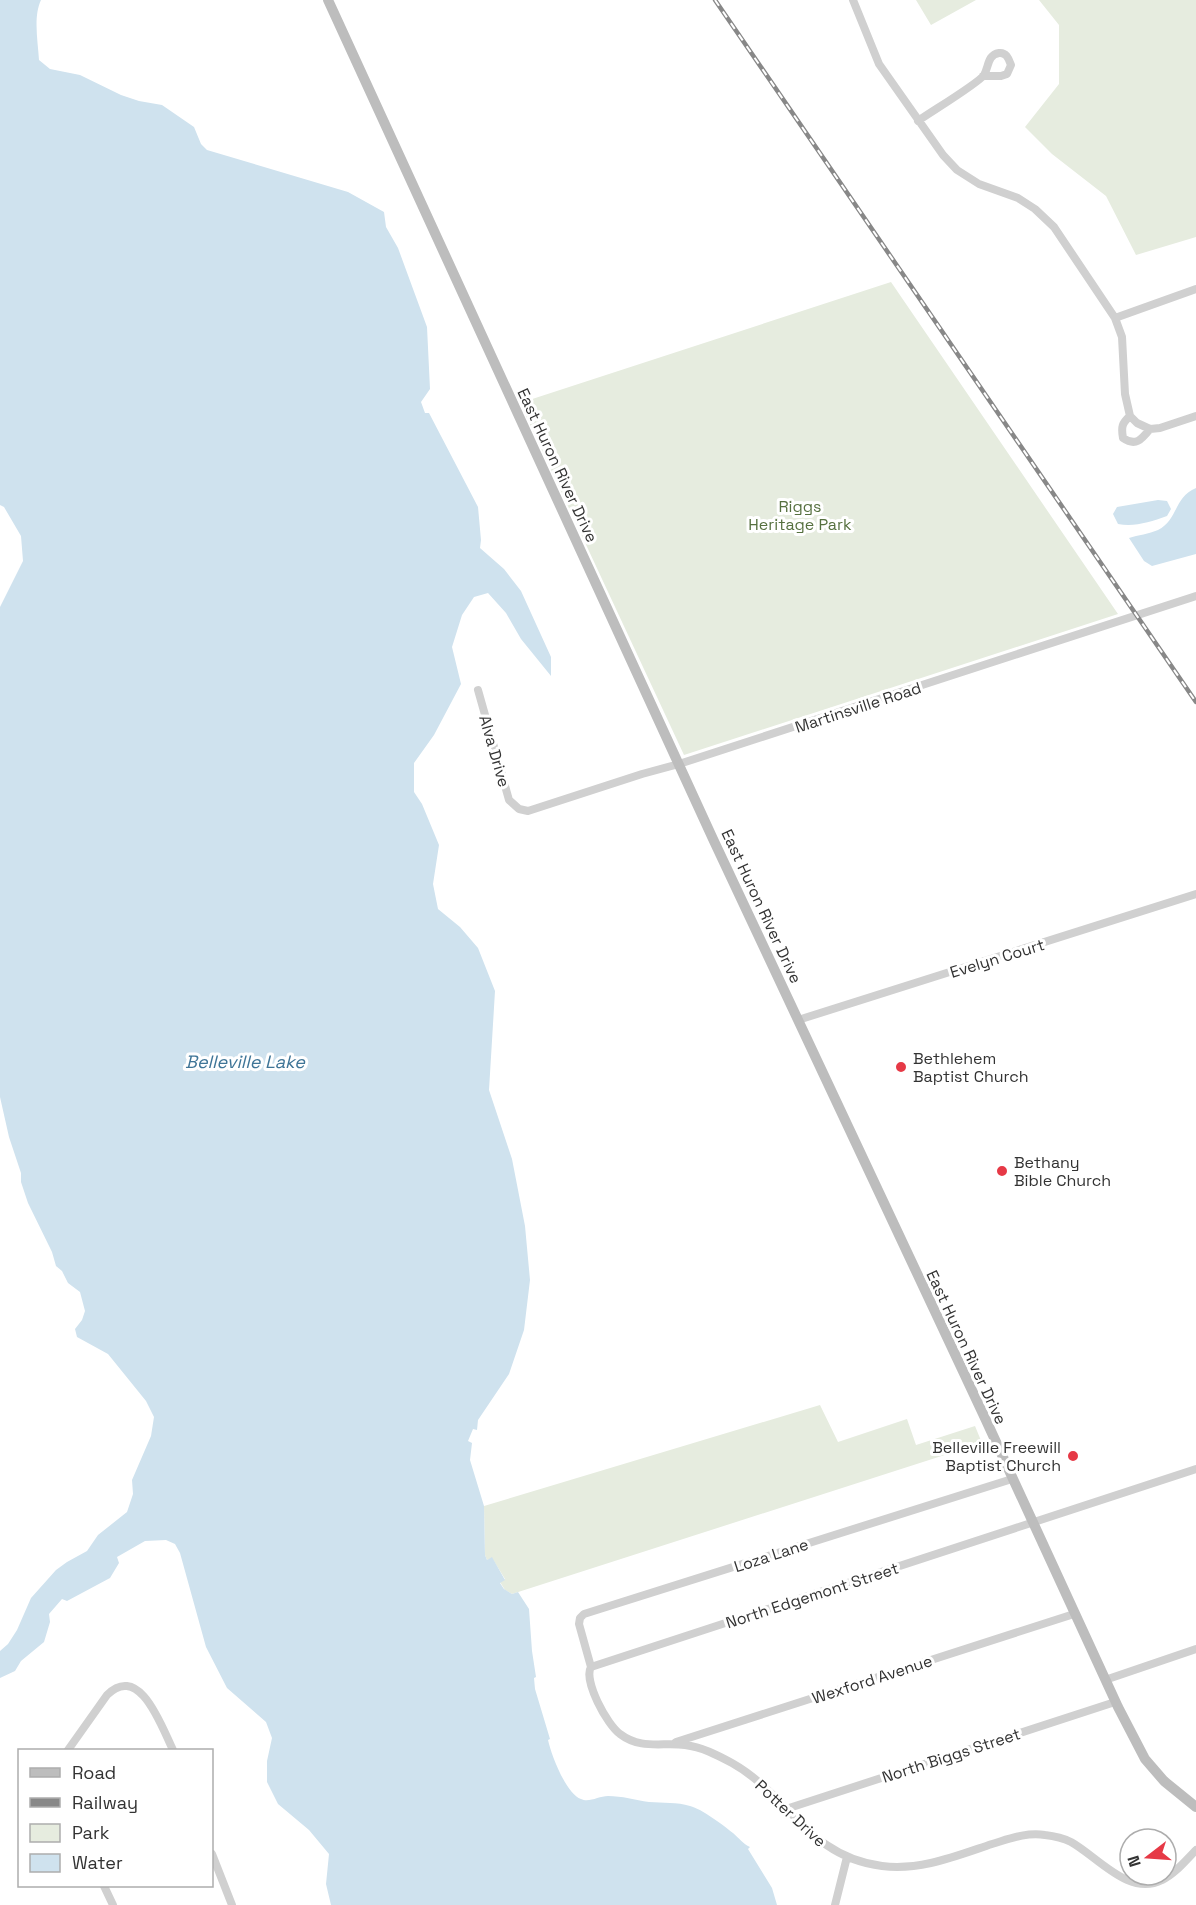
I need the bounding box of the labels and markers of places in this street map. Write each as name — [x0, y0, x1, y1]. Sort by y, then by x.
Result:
place label: Bethlehem Baptist Church — [913, 1048, 1029, 1087]
marker: Bethlehem Baptist Church — [894, 1060, 908, 1074]
place label: Bethany Bible Church — [1014, 1152, 1111, 1191]
marker: Bethany Bible Church — [995, 1164, 1009, 1178]
place label: Belleville Freewill Baptist Church — [932, 1437, 1061, 1476]
marker: Belleville Freewill Baptist Church — [1066, 1449, 1080, 1463]

